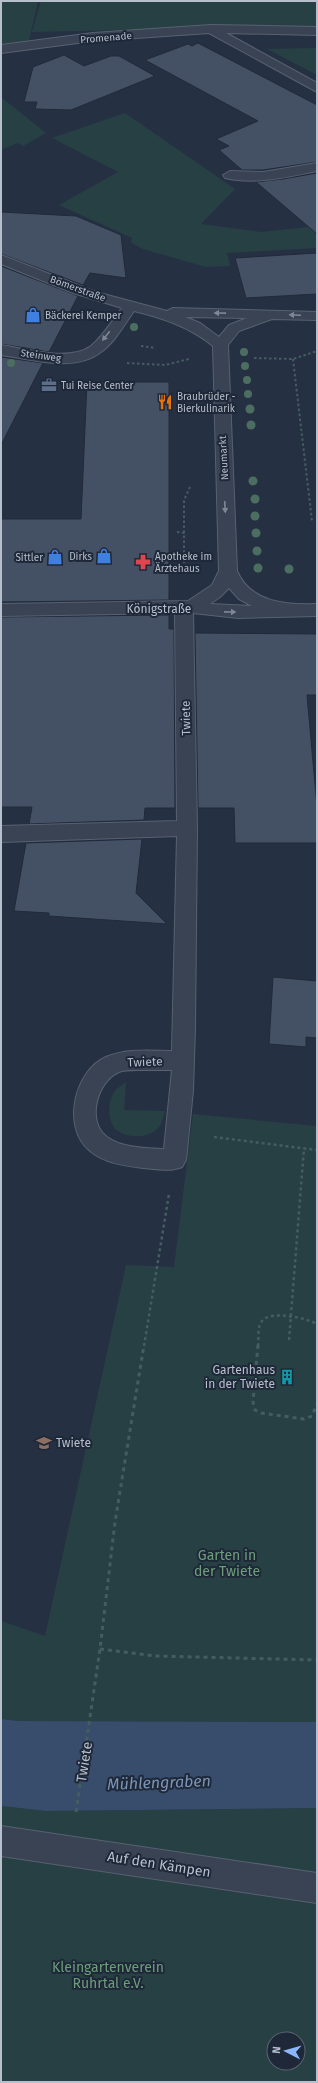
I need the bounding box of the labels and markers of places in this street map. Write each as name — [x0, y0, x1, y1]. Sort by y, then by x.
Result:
shop icon: Bäckerei Kemper — [24, 306, 42, 324]
place label: Bäckerei Kemper — [45, 310, 121, 322]
office icon: Tui Reise Center — [40, 376, 58, 394]
place label: Tui Reise Center — [61, 380, 134, 392]
place label: Braubrüder - Bierkulinarik — [177, 391, 236, 415]
restaurant icon: Braubrüder - Bierkulinarik — [156, 393, 174, 411]
shop icon: Dirks — [95, 547, 113, 565]
shop icon: Sittler — [46, 548, 64, 566]
place label: Dirks — [69, 551, 92, 563]
place label: Apotheke im Ärztehaus — [155, 551, 212, 575]
place label: Sittler — [15, 552, 43, 564]
pharmacy icon: Apotheke im Ärztehaus — [134, 553, 152, 571]
place label: Gartenhaus in der Twiete — [205, 1363, 275, 1391]
building icon: Gartenhaus in der Twiete — [278, 1368, 296, 1386]
school or university icon: Twiete — [35, 1434, 53, 1452]
place label: Twiete — [56, 1436, 91, 1450]

